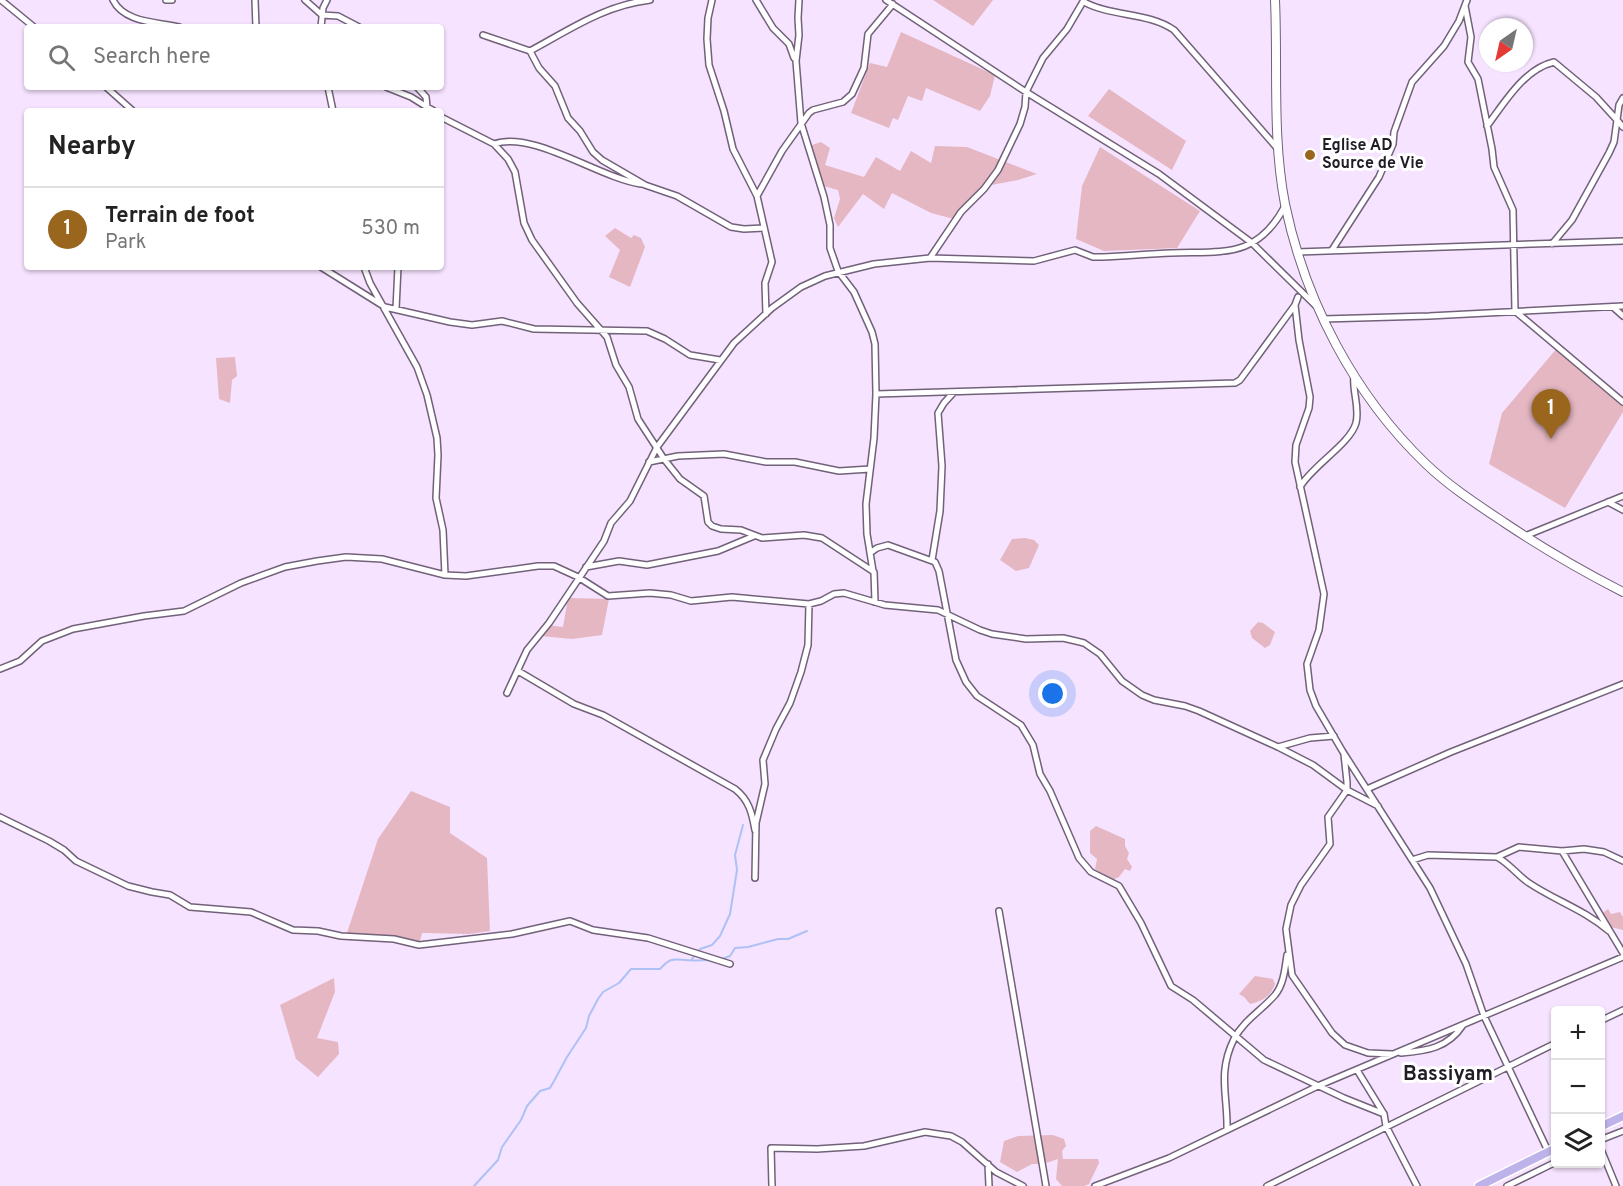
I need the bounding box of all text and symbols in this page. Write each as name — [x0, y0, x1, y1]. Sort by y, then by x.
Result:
north arrow — [1479, 18, 1533, 72]
search box — [24, 24, 444, 90]
icon: search — [45, 41, 78, 74]
text: Search here — [93, 44, 211, 71]
text: Nearby — [48, 131, 136, 164]
place label: Eglise AD Source de Vie — [1322, 136, 1424, 174]
marker: Eglise AD Source de Vie — [1303, 148, 1317, 162]
text: Terrain de foot — [105, 203, 255, 230]
text: 1 — [64, 216, 72, 242]
text: 530 m — [361, 216, 420, 242]
text: Park — [105, 230, 146, 256]
pin: 1 — [1532, 390, 1570, 439]
your location — [1038, 679, 1067, 708]
map controls — [1551, 1006, 1605, 1168]
button: + — [1551, 1006, 1605, 1060]
button: − — [1551, 1060, 1605, 1114]
district label: Bassiyam — [1403, 1062, 1493, 1088]
button: layers — [1551, 1114, 1605, 1168]

